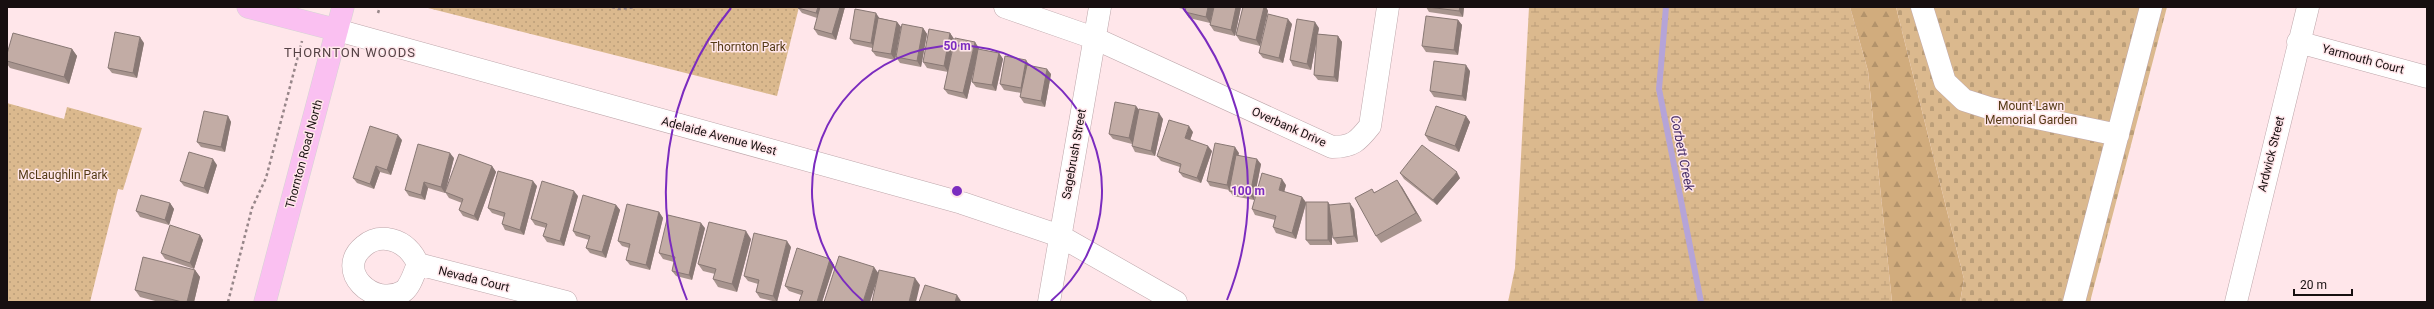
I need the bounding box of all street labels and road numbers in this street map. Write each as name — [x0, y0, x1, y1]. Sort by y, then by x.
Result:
street label: Yarmouth Court — [2320, 41, 2406, 77]
street label: Thornton Road North — [283, 98, 325, 210]
street label: Overbank Drive — [1249, 104, 1329, 150]
street label: Sagebrush Street — [1059, 108, 1089, 200]
street label: Adelaide Avenue West — [660, 114, 778, 158]
street label: Ardwick Street — [2255, 115, 2287, 193]
street label: Nevada Court — [437, 263, 511, 295]

